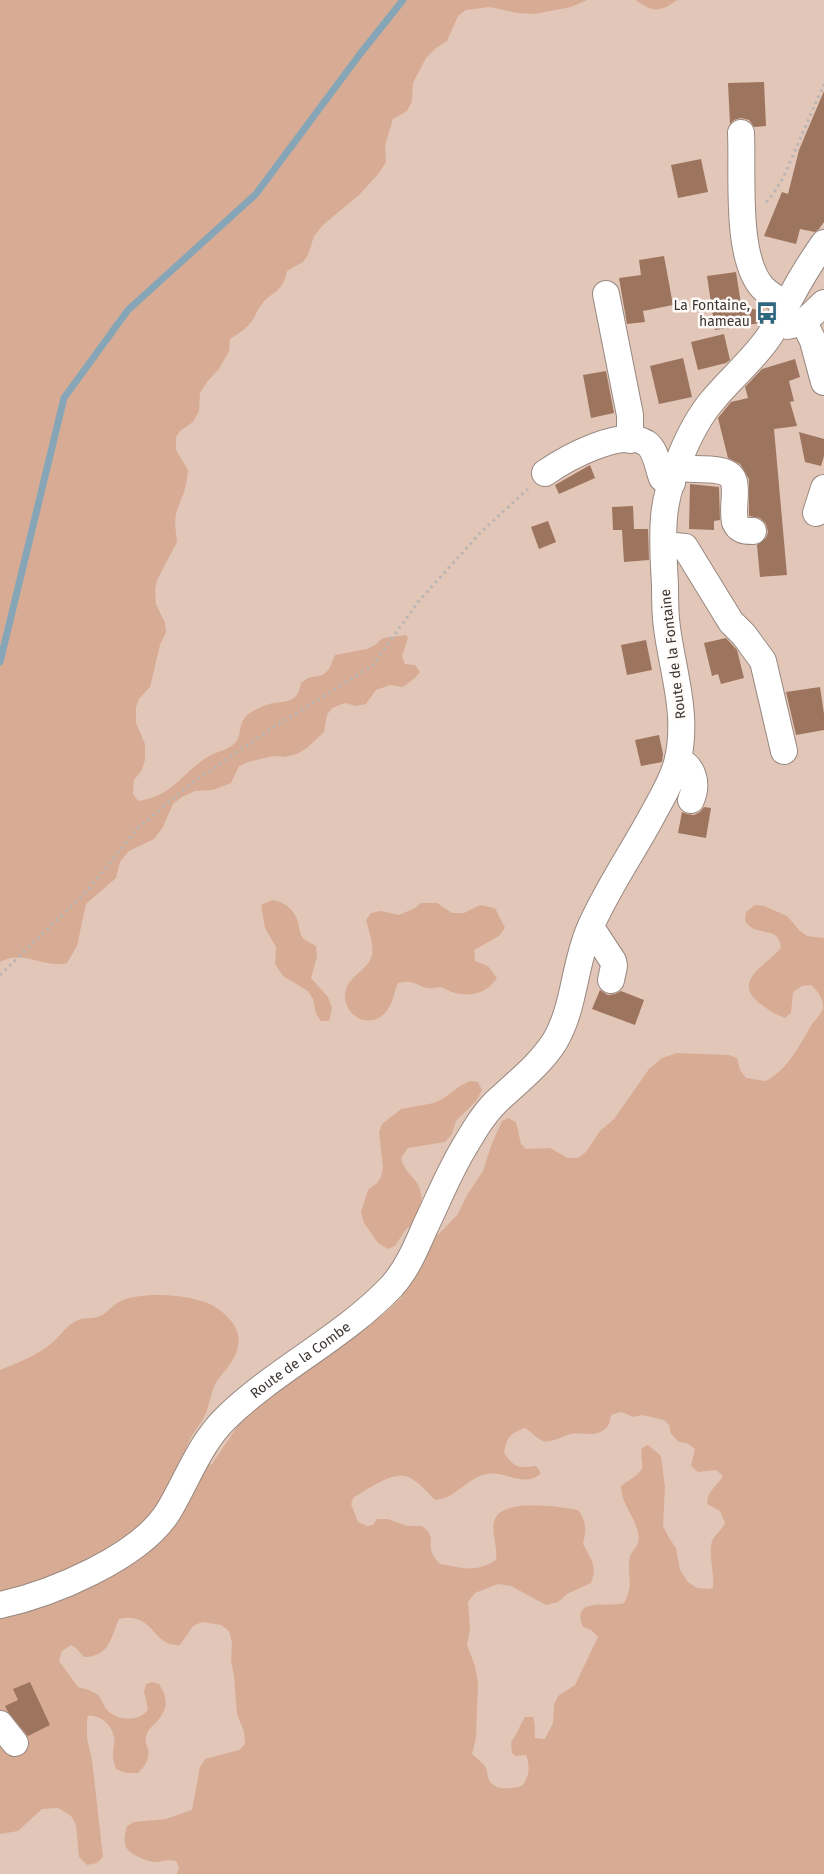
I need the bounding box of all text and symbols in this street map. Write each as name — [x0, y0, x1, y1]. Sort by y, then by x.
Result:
place label: La Fontaine, hameau — [674, 297, 750, 330]
bus stop icon: La Fontaine, hameau — [754, 300, 780, 326]
street label: Route de la Fontaine — [657, 588, 689, 720]
street label: Route de la Combe — [247, 1318, 354, 1402]

